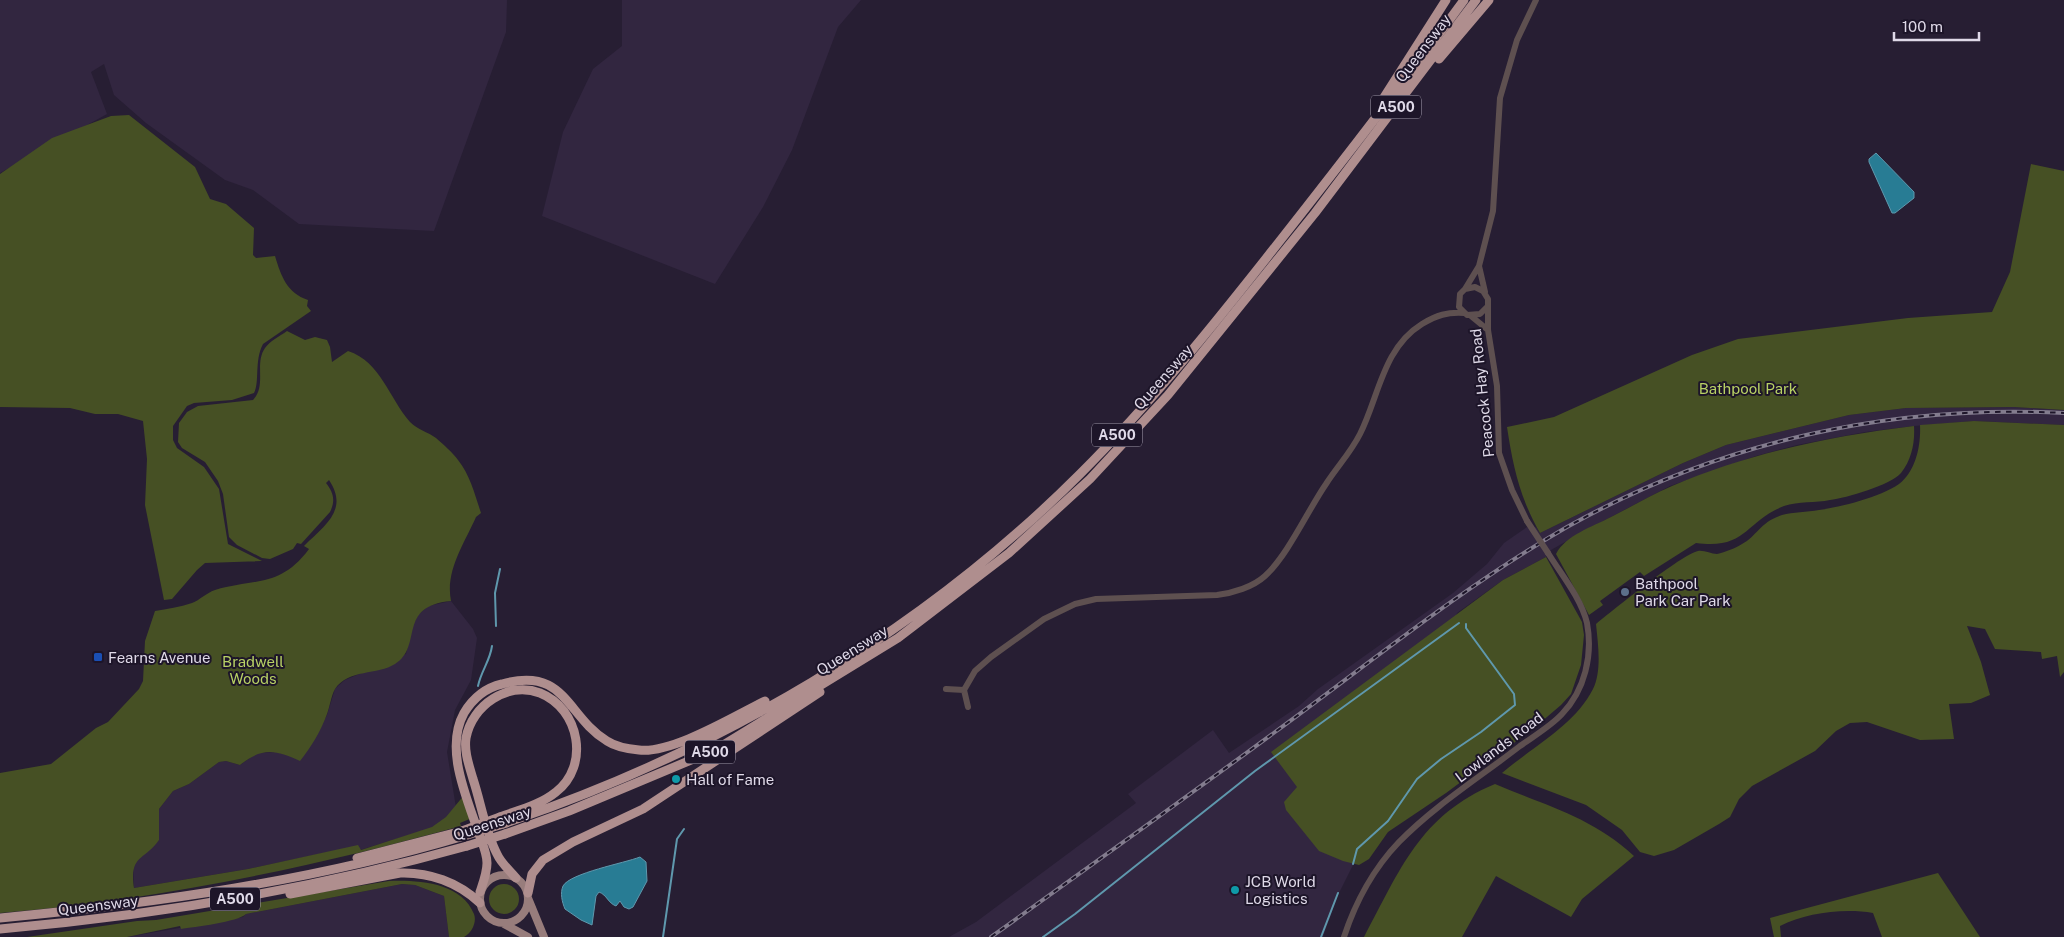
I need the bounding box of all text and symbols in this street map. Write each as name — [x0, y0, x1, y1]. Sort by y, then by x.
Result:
scale bar — [1894, 10, 1979, 42]
street label: Queensway — [1392, 11, 1454, 85]
text: 100 m — [1902, 18, 1943, 35]
road number: A500 — [1371, 95, 1421, 118]
street label: Peacock Hay Road — [1467, 328, 1497, 458]
street label: Queensway — [1130, 341, 1196, 413]
park label: Bathpool Park — [1699, 380, 1797, 397]
road number: A500 — [1092, 424, 1142, 446]
place label: Bathpool Park Car Park — [1635, 575, 1731, 609]
marker: Bathpool Park Car Park — [1619, 586, 1631, 598]
street label: Queensway — [813, 621, 891, 679]
place label: Fearns Avenue — [108, 649, 211, 666]
marker: Fearns Avenue — [92, 651, 104, 663]
park label: Bradwell Woods — [222, 653, 284, 687]
street label: Lowlands Road — [1452, 708, 1546, 786]
road number: A500 — [685, 740, 735, 764]
place label: Hall of Fame — [686, 771, 774, 788]
marker: Hall of Fame — [670, 773, 682, 785]
street label: Queensway — [451, 802, 533, 844]
place label: JCB World Logistics — [1245, 873, 1316, 907]
marker: JCB World Logistics — [1229, 884, 1241, 896]
road number: A500 — [210, 888, 260, 911]
street label: Queensway — [57, 892, 139, 918]

